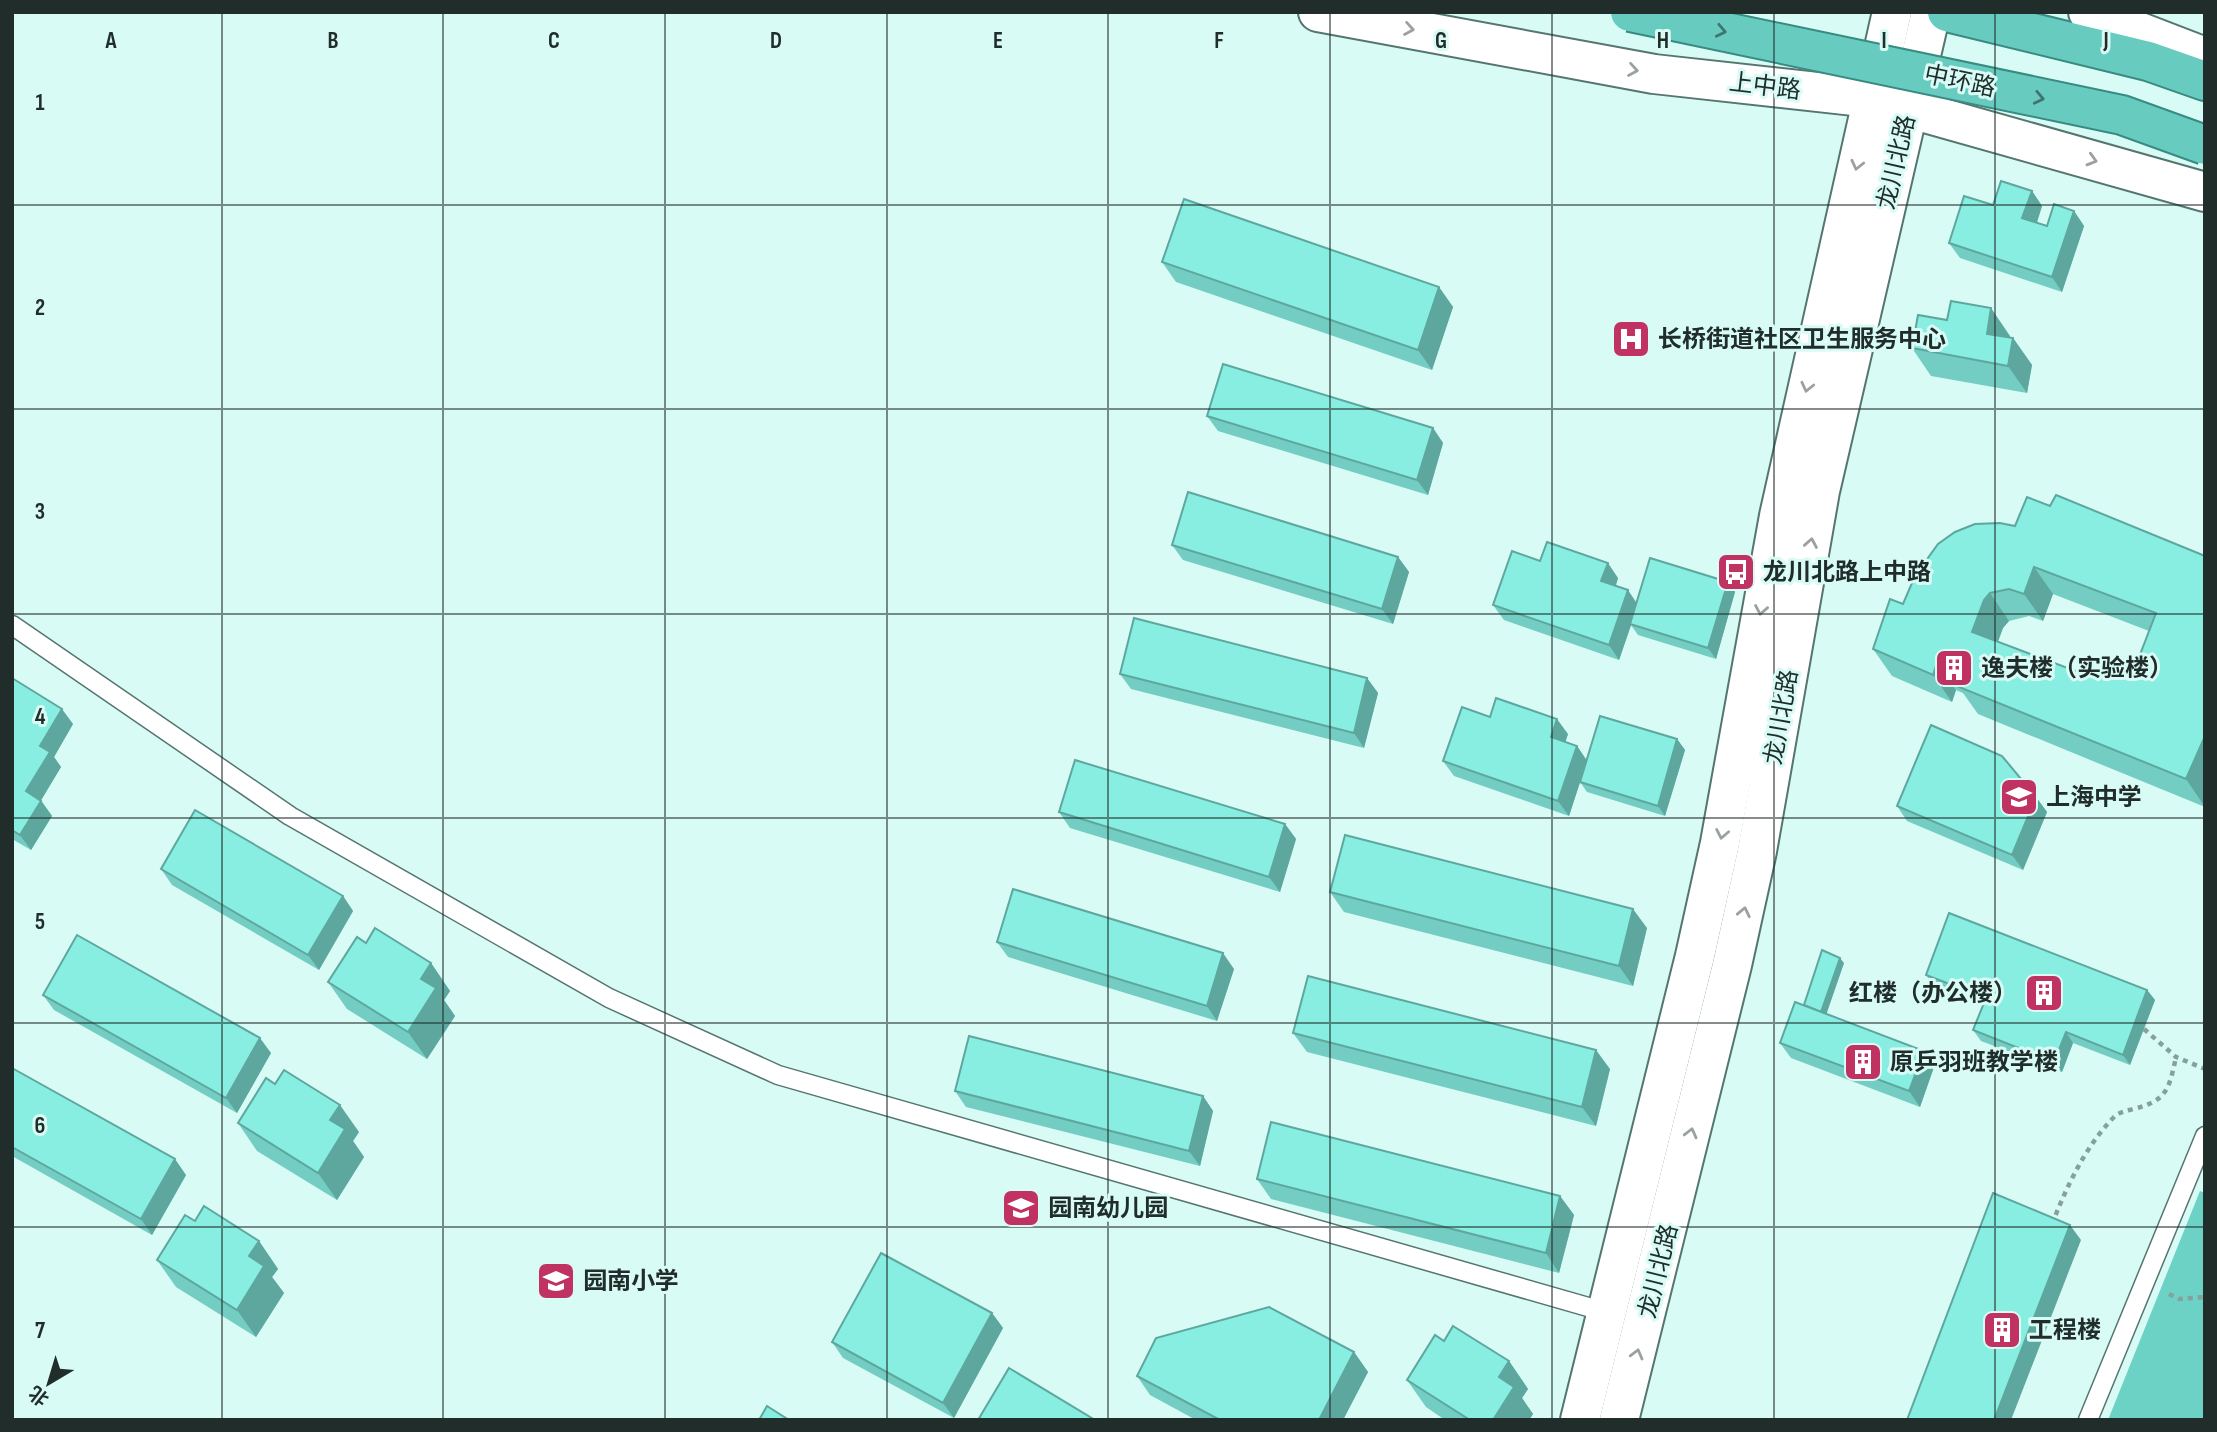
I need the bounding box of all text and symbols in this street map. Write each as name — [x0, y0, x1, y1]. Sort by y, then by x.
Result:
one-way arrow — [1404, 21, 1415, 36]
one-way arrow — [1715, 23, 1727, 38]
text: A — [105, 27, 118, 55]
text: B — [328, 27, 339, 55]
text: C — [548, 27, 560, 55]
text: D — [770, 27, 782, 55]
text: E — [993, 27, 1003, 55]
text: F — [1214, 27, 1224, 55]
text: G — [1435, 27, 1447, 55]
text: H — [1657, 27, 1669, 55]
text: I — [1881, 27, 1887, 55]
text: J — [2102, 27, 2109, 55]
street label: 中环路 — [1922, 60, 1998, 103]
one-way arrow — [1627, 61, 1639, 76]
street label: 上中路 — [1727, 68, 1802, 105]
text: 1 — [35, 89, 45, 117]
one-way arrow — [2033, 89, 2045, 104]
street label: 龙川北路 — [1872, 112, 1921, 212]
one-way arrow — [2086, 151, 2098, 166]
one-way arrow — [1850, 159, 1865, 171]
text: 2 — [35, 294, 45, 322]
hospital icon: 长桥街道社区卫生服务中心 — [1610, 318, 1652, 360]
place label: 长桥街道社区卫生服务中心 — [1658, 325, 1946, 354]
one-way arrow — [1801, 381, 1816, 393]
text: 3 — [35, 498, 45, 526]
one-way arrow — [1803, 537, 1818, 549]
bus stop icon: 龙川北路上中路 — [1715, 551, 1757, 593]
place label: 龙川北路上中路 — [1763, 558, 1931, 587]
one-way arrow — [1754, 604, 1769, 616]
building icon: 逸夫楼（实验楼） — [1933, 647, 1975, 689]
place label: 逸夫楼（实验楼） — [1981, 654, 2173, 683]
street label: 龙川北路 — [1759, 667, 1804, 767]
text: 4 — [35, 703, 46, 731]
school or university icon: 上海中学 — [1998, 776, 2040, 818]
place label: 上海中学 — [2046, 783, 2142, 812]
one-way arrow — [1715, 828, 1730, 840]
one-way arrow — [1735, 906, 1750, 918]
text: 5 — [35, 908, 45, 936]
building icon: 红楼（办公楼） — [2023, 972, 2065, 1014]
place label: 红楼（办公楼） — [1849, 979, 2017, 1008]
building icon: 原乒羽班教学楼 — [1842, 1041, 1884, 1083]
place label: 原乒羽班教学楼 — [1890, 1048, 2058, 1077]
text: 6 — [35, 1112, 45, 1140]
one-way arrow — [1683, 1127, 1697, 1139]
school or university icon: 园南幼儿园 — [1000, 1187, 1042, 1229]
place label: 园南幼儿园 — [1048, 1194, 1168, 1223]
street label: 龙川北路 — [1633, 1221, 1684, 1321]
school or university icon: 园南小学 — [535, 1260, 577, 1302]
place label: 园南小学 — [583, 1267, 679, 1296]
building icon: 工程楼 — [1981, 1309, 2023, 1351]
place label: 工程楼 — [2029, 1316, 2101, 1345]
text: 7 — [35, 1317, 45, 1345]
north arrow — [14, 1348, 84, 1418]
one-way arrow — [1628, 1348, 1643, 1360]
text: 北 — [25, 1380, 54, 1410]

